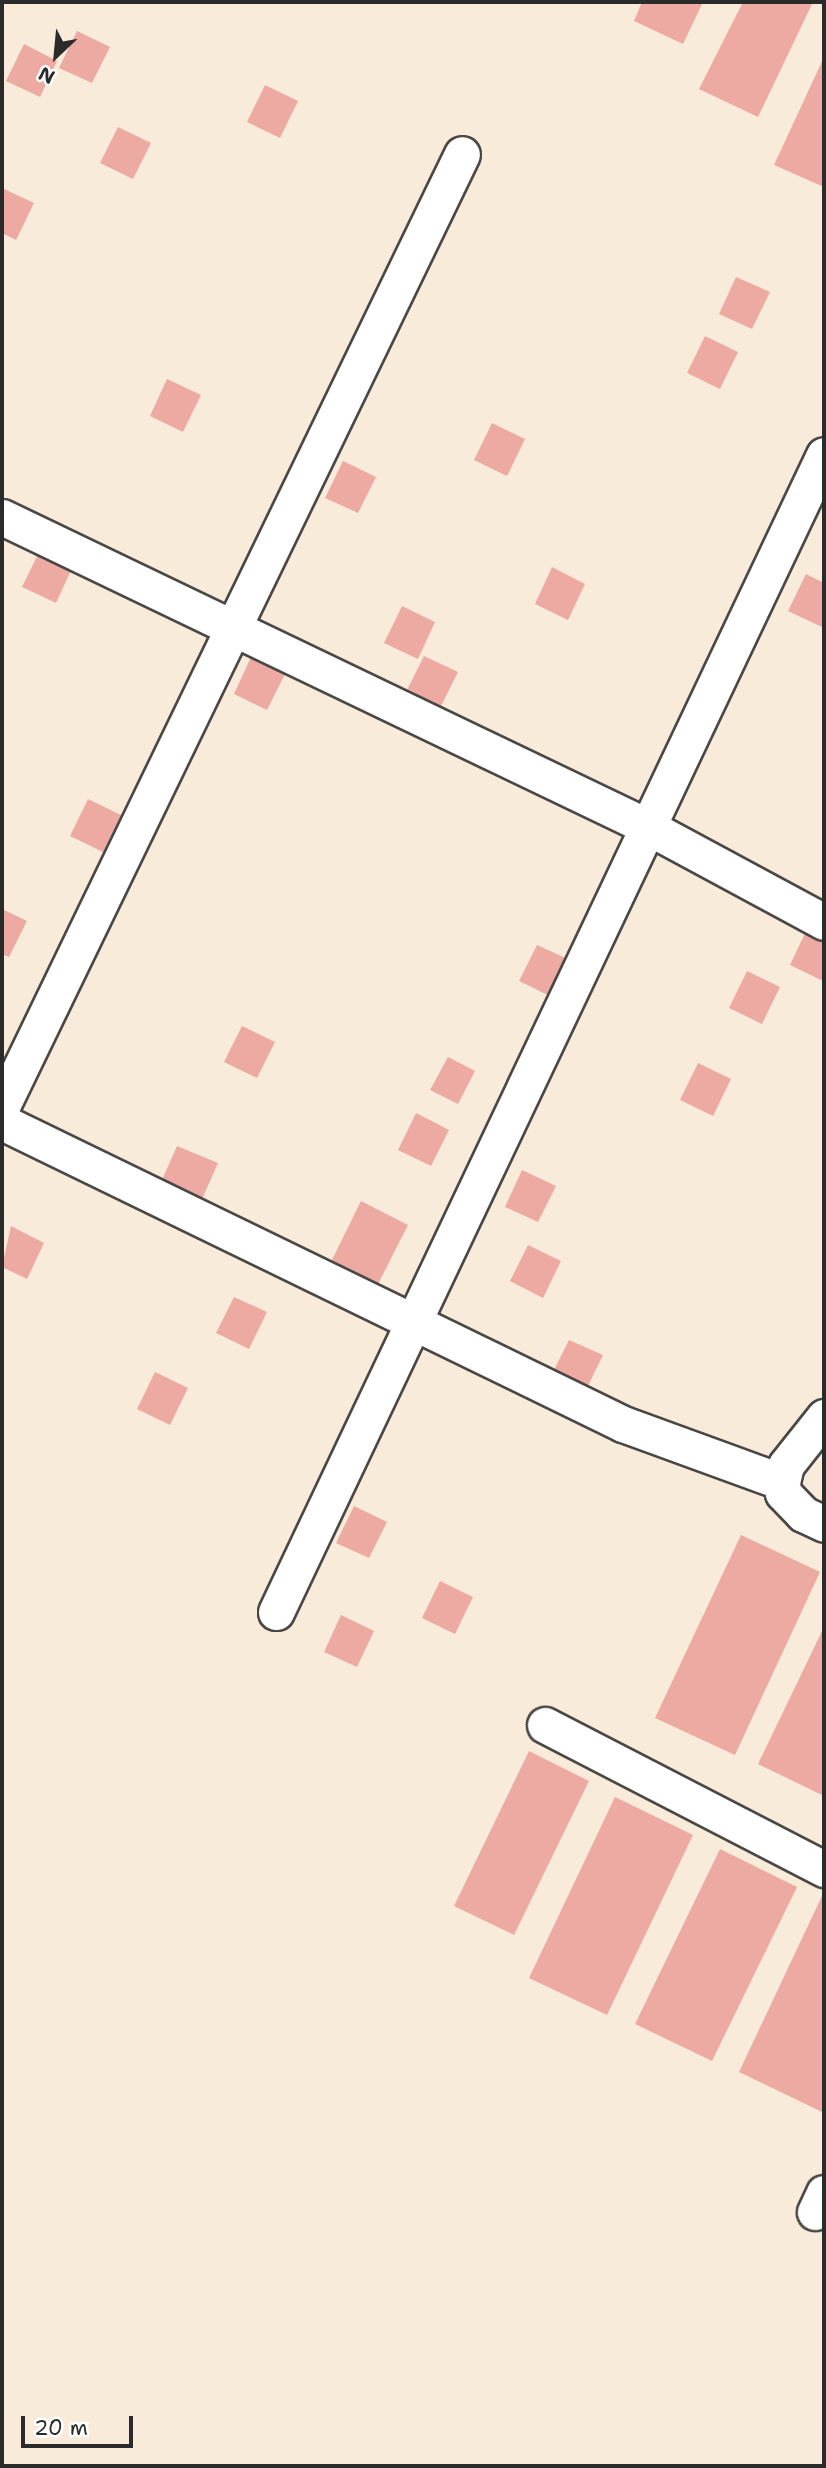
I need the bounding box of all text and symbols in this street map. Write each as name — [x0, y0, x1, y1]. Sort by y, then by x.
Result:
north arrow — [21, 21, 91, 91]
text: N — [34, 61, 59, 90]
scale bar — [24, 2402, 136, 2446]
text: 20 m — [34, 2414, 88, 2442]

